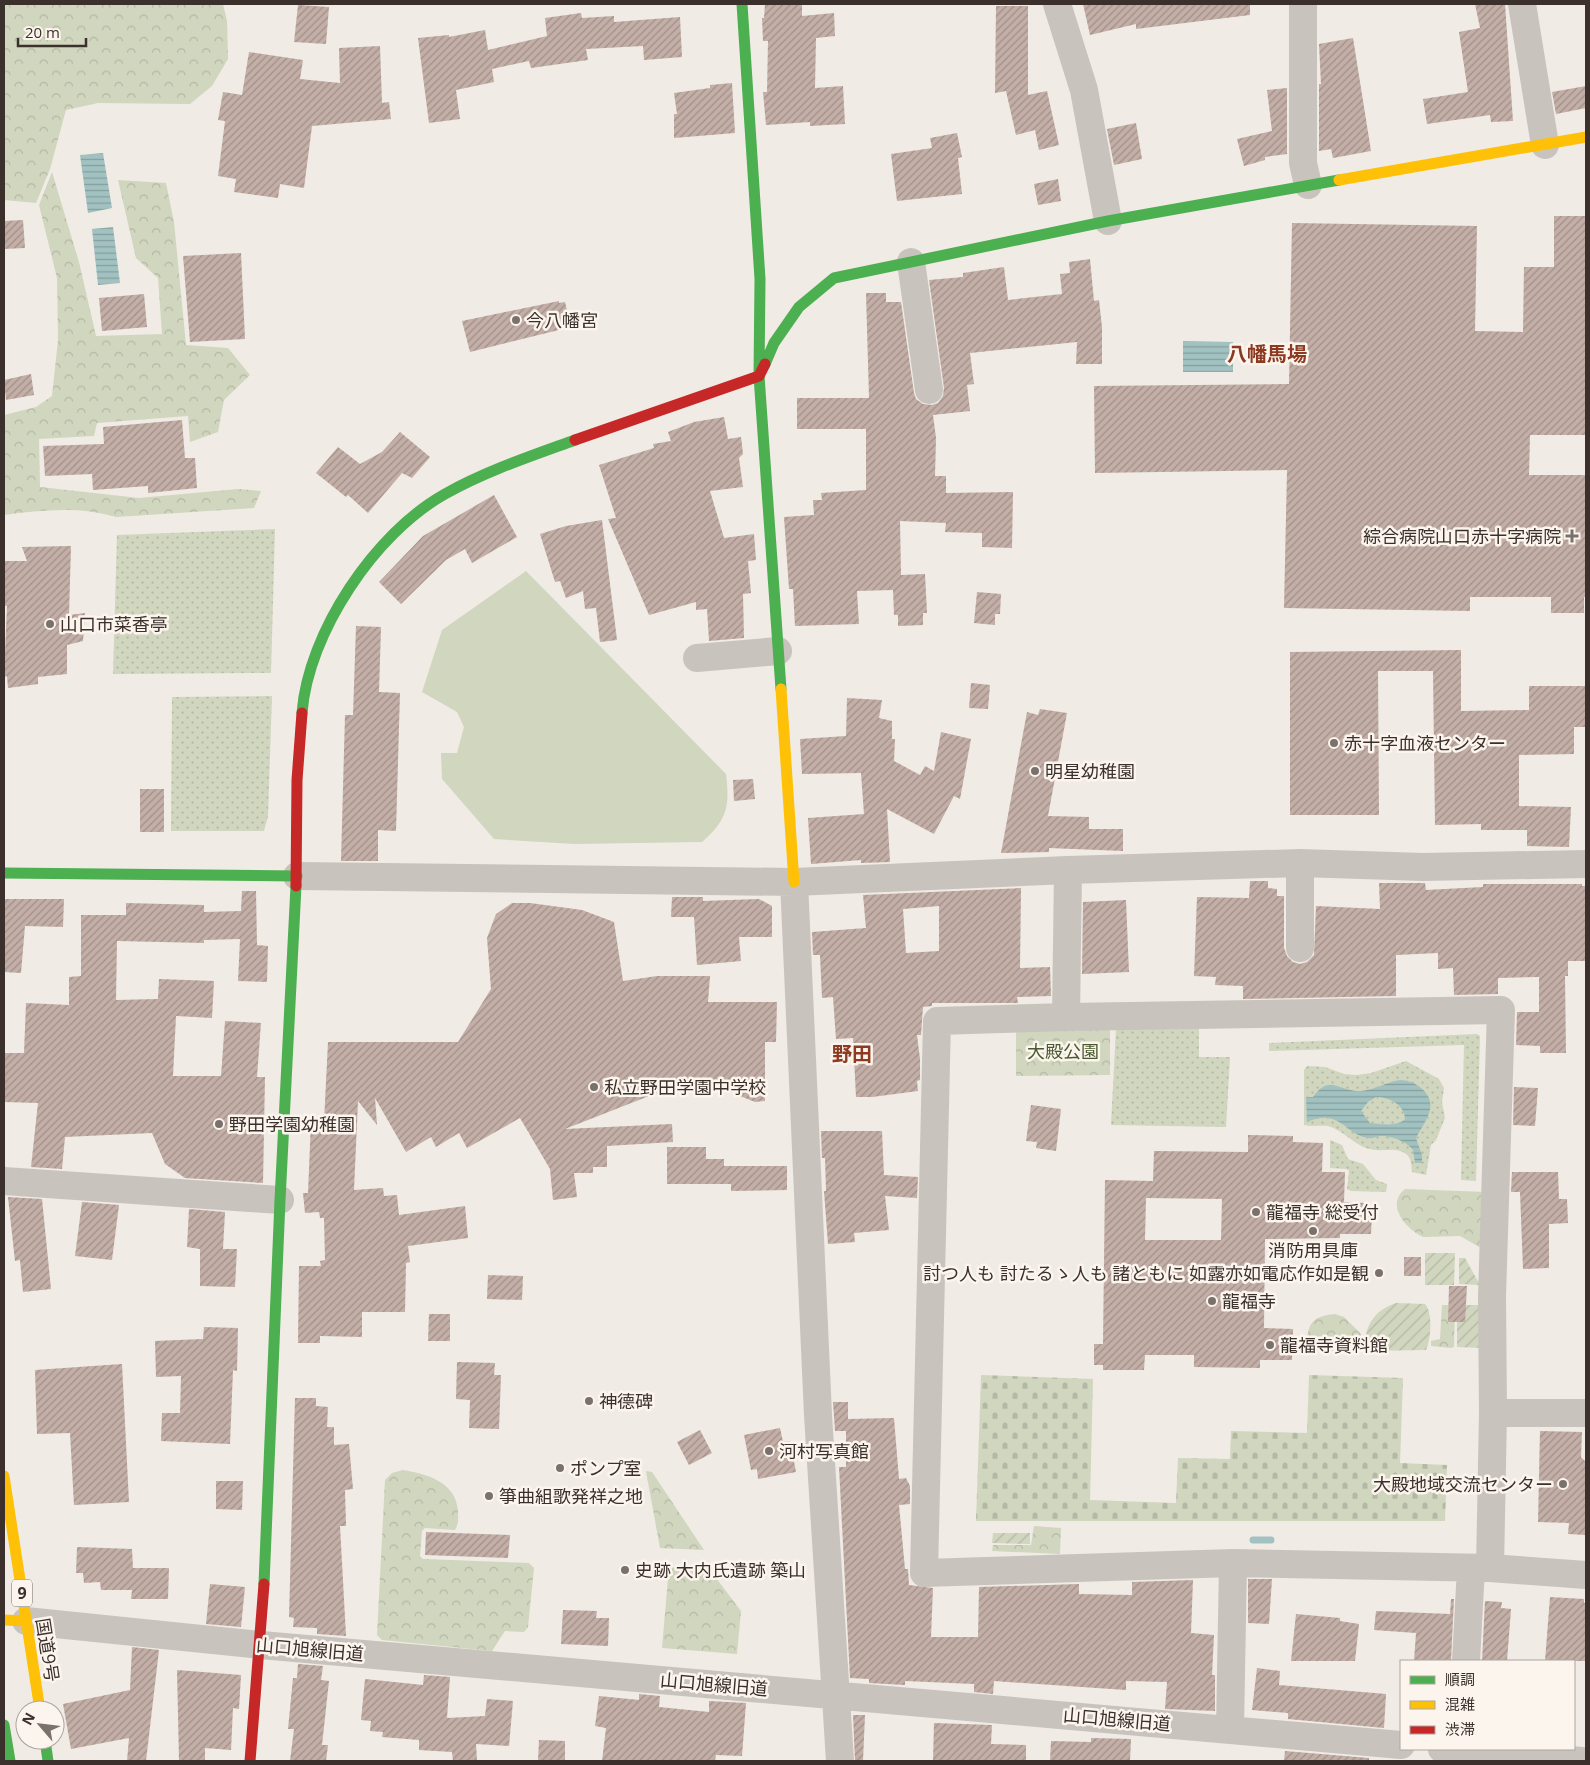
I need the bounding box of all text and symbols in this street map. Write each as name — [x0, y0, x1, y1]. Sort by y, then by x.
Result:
scale bar — [18, 15, 85, 47]
text: 20 m — [25, 22, 60, 42]
place label: 今八幡宮 — [526, 308, 598, 332]
marker: 今八幡宮 — [510, 314, 522, 326]
district label: 八幡馬場 — [1227, 340, 1307, 367]
place label: 綜合病院山口赤十字病院 — [1363, 524, 1561, 548]
marker: 綜合病院山口赤十字病院 — [1565, 529, 1579, 543]
place label: 山口市菜香亭 — [60, 612, 168, 636]
marker: 山口市菜香亭 — [44, 618, 56, 630]
place label: 赤十字血液センター — [1344, 731, 1506, 755]
marker: 赤十字血液センター — [1328, 737, 1340, 749]
place label: 明星幼稚園 — [1045, 759, 1135, 783]
marker: 明星幼稚園 — [1029, 765, 1041, 777]
park label: 大殿公園 — [1027, 1039, 1099, 1063]
district label: 野田 — [832, 1040, 872, 1067]
place label: 私立野田学園中学校 — [604, 1075, 766, 1099]
marker: 私立野田学園中学校 — [588, 1081, 600, 1093]
place label: 野田学園幼稚園 — [229, 1112, 355, 1136]
marker: 野田学園幼稚園 — [213, 1118, 225, 1130]
place label: 龍福寺 総受付 — [1266, 1200, 1379, 1224]
marker: 龍福寺 総受付 — [1250, 1206, 1262, 1218]
marker: 消防用具庫 — [1307, 1225, 1319, 1237]
place label: 消防用具庫 — [1268, 1238, 1358, 1262]
place label: 討つ人も 討たるゝ人も 諸ともに 如露亦如電応作如是観 — [923, 1261, 1369, 1285]
marker: 討つ人も 討たるゝ人も 諸ともに 如露亦如電応作如是観 — [1373, 1267, 1385, 1279]
place label: 龍福寺 — [1222, 1289, 1276, 1313]
marker: 龍福寺 — [1206, 1295, 1218, 1307]
place label: 龍福寺資料館 — [1280, 1333, 1388, 1357]
marker: 龍福寺資料館 — [1264, 1339, 1276, 1351]
place label: 神德碑 — [599, 1389, 653, 1413]
marker: 神德碑 — [583, 1395, 595, 1407]
place label: 河村写真館 — [779, 1439, 869, 1463]
marker: 河村写真館 — [763, 1445, 775, 1457]
place label: ポンプ室 — [570, 1456, 641, 1480]
marker: ポンプ室 — [554, 1462, 566, 1474]
place label: 大殿地域交流センター — [1373, 1472, 1553, 1496]
marker: 大殿地域交流センター — [1557, 1478, 1569, 1490]
place label: 箏曲組歌発祥之地 — [499, 1484, 643, 1508]
marker: 箏曲組歌発祥之地 — [483, 1490, 495, 1502]
place label: 史跡 大内氏遺跡 築山 — [635, 1558, 806, 1582]
marker: 史跡 大内氏遺跡 築山 — [619, 1564, 631, 1576]
road number: 9 — [12, 1580, 32, 1606]
street label: 国道9号 — [31, 1616, 65, 1684]
street label: 山口旭線旧道 — [255, 1632, 365, 1666]
legend — [1400, 1660, 1575, 1750]
street label: 山口旭線旧道 — [659, 1667, 769, 1701]
text: 順調 — [1445, 1669, 1475, 1689]
text: 混雑 — [1445, 1694, 1475, 1714]
north arrow — [15, 1700, 65, 1750]
street label: 山口旭線旧道 — [1062, 1702, 1172, 1736]
text: N — [17, 1709, 39, 1728]
text: 渋滞 — [1445, 1719, 1475, 1739]

